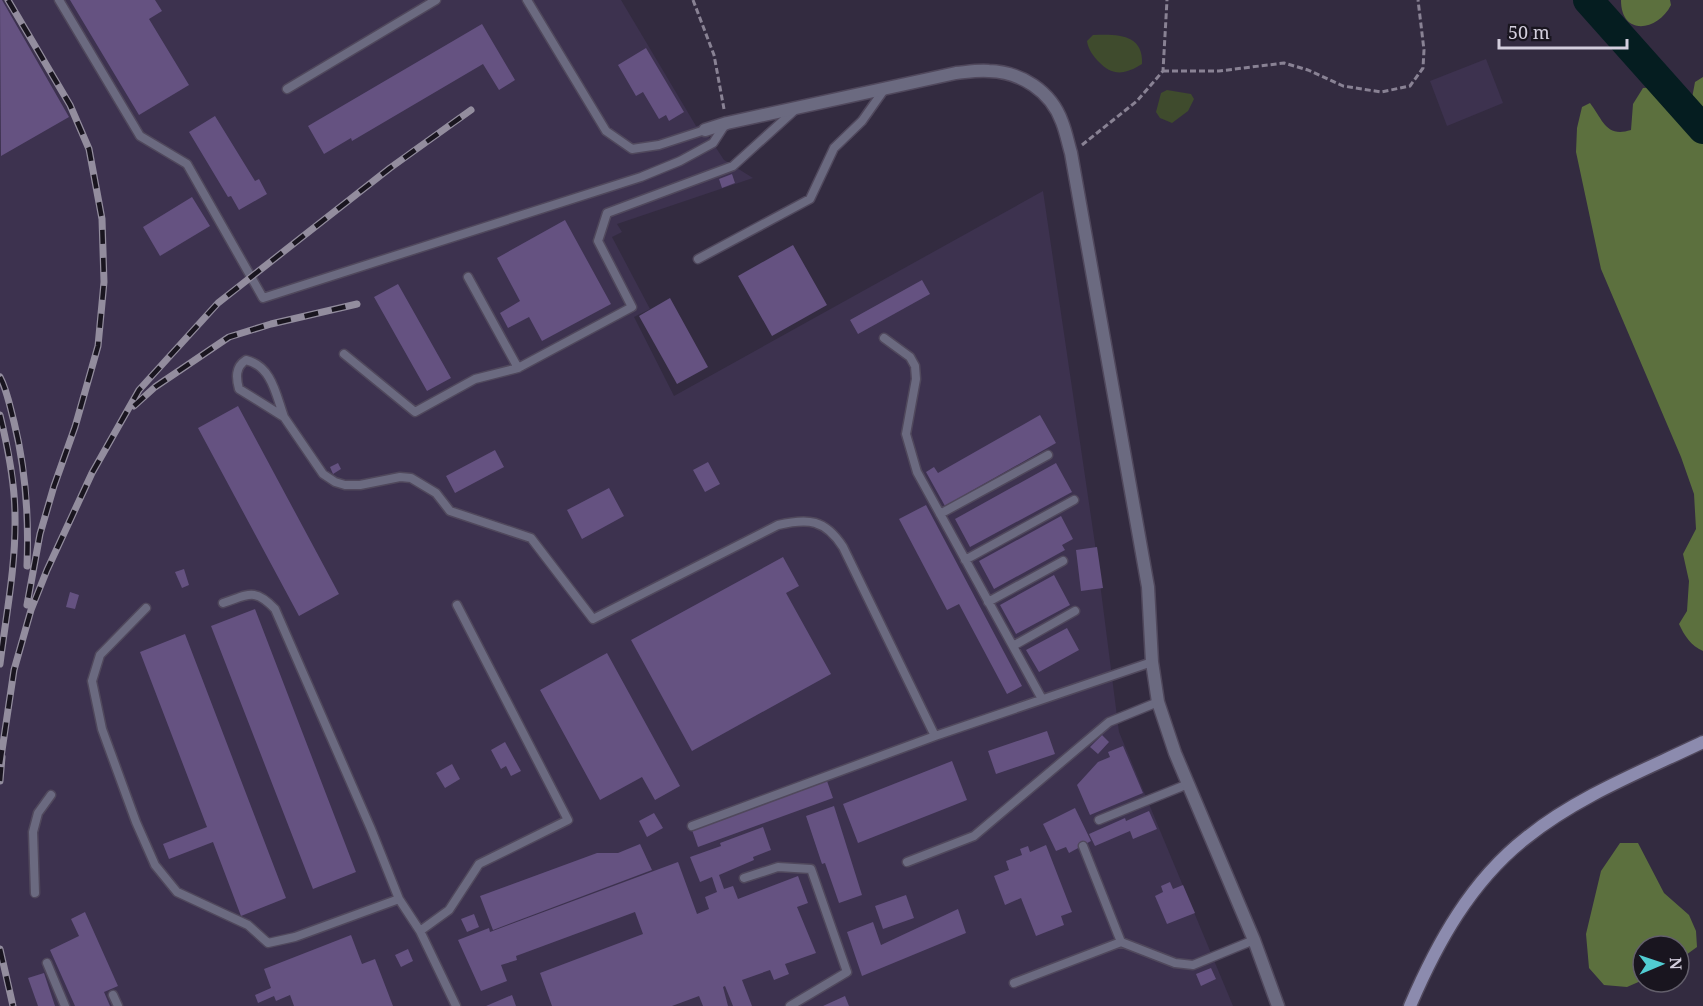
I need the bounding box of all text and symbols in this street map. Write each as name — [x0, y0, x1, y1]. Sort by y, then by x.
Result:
scale bar — [1499, 12, 1626, 50]
text: 50 m — [1508, 20, 1550, 44]
north arrow — [1631, 934, 1691, 994]
text: N — [1665, 957, 1687, 971]

